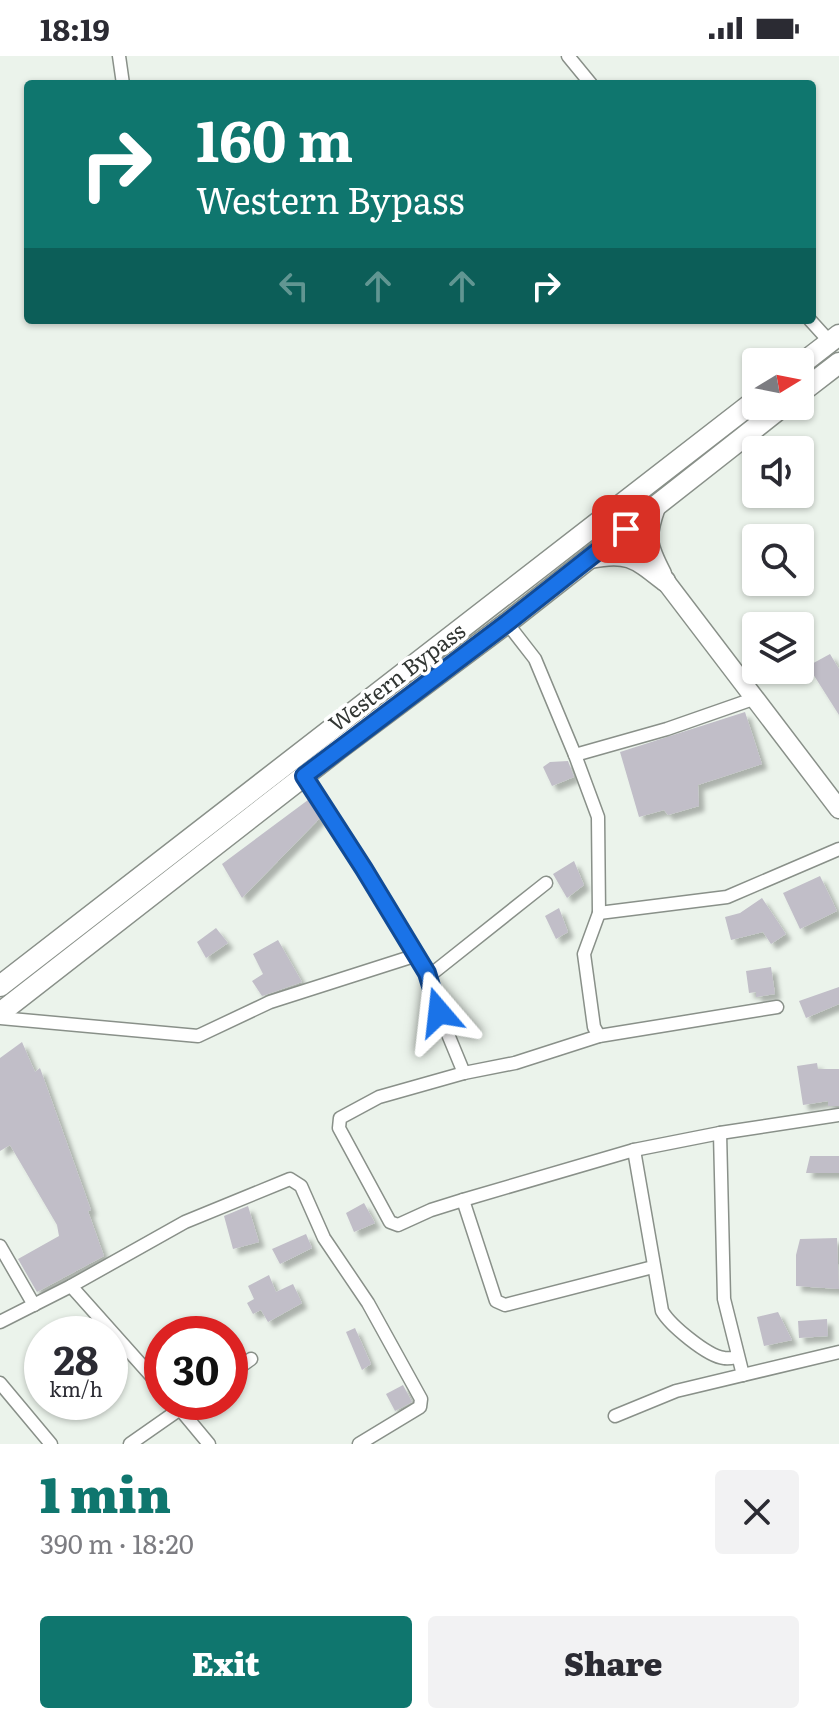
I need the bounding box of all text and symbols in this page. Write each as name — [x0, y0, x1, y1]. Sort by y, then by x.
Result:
text: 18:19 — [40, 6, 110, 50]
text: 160 m — [196, 96, 353, 179]
icon: right — [64, 112, 168, 216]
text: Western Bypass — [196, 172, 464, 225]
icon: left — [272, 264, 316, 308]
icon: ahead — [356, 264, 400, 308]
icon: ahead — [440, 264, 484, 308]
icon: right — [524, 264, 568, 308]
north arrow — [742, 348, 814, 420]
map controls — [742, 348, 814, 684]
button: sound — [742, 436, 814, 508]
pin — [592, 495, 660, 563]
icon: arrive — [604, 507, 648, 551]
button: search — [742, 524, 814, 596]
button: layers — [742, 612, 814, 684]
street label: Western Bypass — [321, 613, 471, 739]
position arrow — [397, 970, 481, 1054]
speed limit sign: 30 — [144, 1316, 248, 1420]
text: 28 — [53, 1328, 99, 1387]
text: km/h — [49, 1373, 103, 1403]
text: 1 min — [40, 1457, 171, 1528]
button: close — [715, 1470, 799, 1554]
text: 390 m · 18:20 — [40, 1523, 194, 1562]
button: Exit — [40, 1616, 412, 1708]
button: Share — [428, 1616, 799, 1708]

